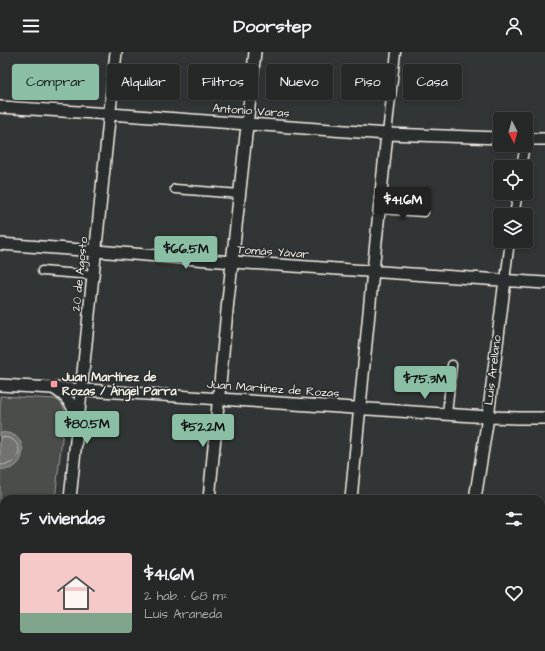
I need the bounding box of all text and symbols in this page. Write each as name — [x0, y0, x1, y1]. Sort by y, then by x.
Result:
text: Doorstep — [234, 14, 311, 39]
icon: menu — [20, 15, 42, 37]
icon: person — [503, 15, 525, 37]
chip: Comprar — [12, 64, 99, 100]
chip: Alquilar — [107, 64, 180, 100]
chip: Filtros — [188, 64, 258, 100]
chip: Nuevo — [266, 64, 333, 100]
chip: Piso — [341, 64, 395, 100]
chip: Casa — [403, 64, 462, 100]
street label: Antonio Varas — [212, 100, 290, 122]
north arrow — [493, 112, 533, 152]
map controls — [493, 112, 533, 248]
button: locate — [493, 160, 533, 200]
pin: $41.6M — [370, 187, 436, 221]
text: $41.6M — [384, 191, 422, 209]
button: layers — [493, 208, 533, 248]
street label: 20 de Agosto — [68, 236, 93, 312]
pin: $66.5M — [153, 236, 219, 270]
text: $66.5M — [163, 240, 209, 258]
street label: Tomás Yávar — [237, 241, 310, 263]
street label: Luis Arellano — [480, 334, 506, 406]
pin: $75.3M — [392, 366, 458, 400]
place label: Juan Martínez de Rozas / Ángel Parra — [61, 369, 178, 402]
text: $75.3M — [403, 370, 447, 388]
street label: Juan Martínez de Rozas — [206, 376, 340, 402]
marker: Juan Martínez de Rozas / Ángel Parra — [49, 379, 59, 389]
pin: $80.5M — [54, 411, 120, 445]
pin: $52.2M — [170, 414, 236, 448]
text: $80.5M — [64, 415, 110, 433]
text: $52.2M — [181, 418, 225, 436]
text: 5 viviendas — [20, 507, 105, 531]
icon: filters — [503, 508, 525, 530]
text: $41.6M — [144, 563, 194, 587]
icon: home — [52, 569, 100, 617]
icon: heart — [503, 582, 525, 604]
text: 2 hab. · 68 m² — [144, 587, 228, 605]
text: Luis Araneda — [144, 605, 222, 623]

